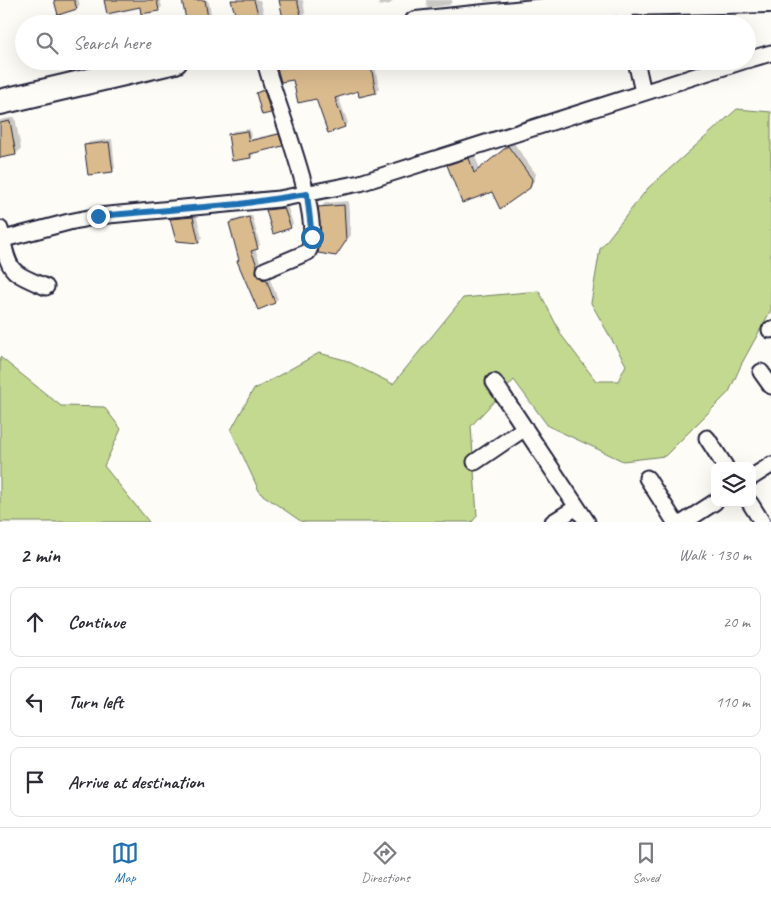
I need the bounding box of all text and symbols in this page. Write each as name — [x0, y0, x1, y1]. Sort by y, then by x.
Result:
search box — [15, 15, 756, 70]
icon: search — [33, 29, 61, 57]
text: Search here — [73, 31, 150, 55]
route end — [87, 205, 110, 228]
route start — [301, 226, 324, 249]
map controls — [711, 462, 756, 507]
button: layers — [711, 462, 756, 507]
text: 2 min — [20, 542, 60, 568]
text: Walk · 130 m — [679, 545, 751, 565]
icon: ahead — [21, 608, 49, 636]
text: Continue — [68, 610, 125, 634]
text: 20 m — [723, 612, 750, 632]
icon: left — [21, 688, 49, 716]
text: Turn left — [68, 690, 123, 714]
text: 110 m — [716, 692, 750, 712]
icon: arrive — [21, 768, 49, 796]
text: Arrive at destination — [68, 770, 204, 794]
tab: Map — [111, 839, 139, 886]
tab: Directions — [361, 839, 410, 886]
tab: Saved — [632, 839, 660, 886]

